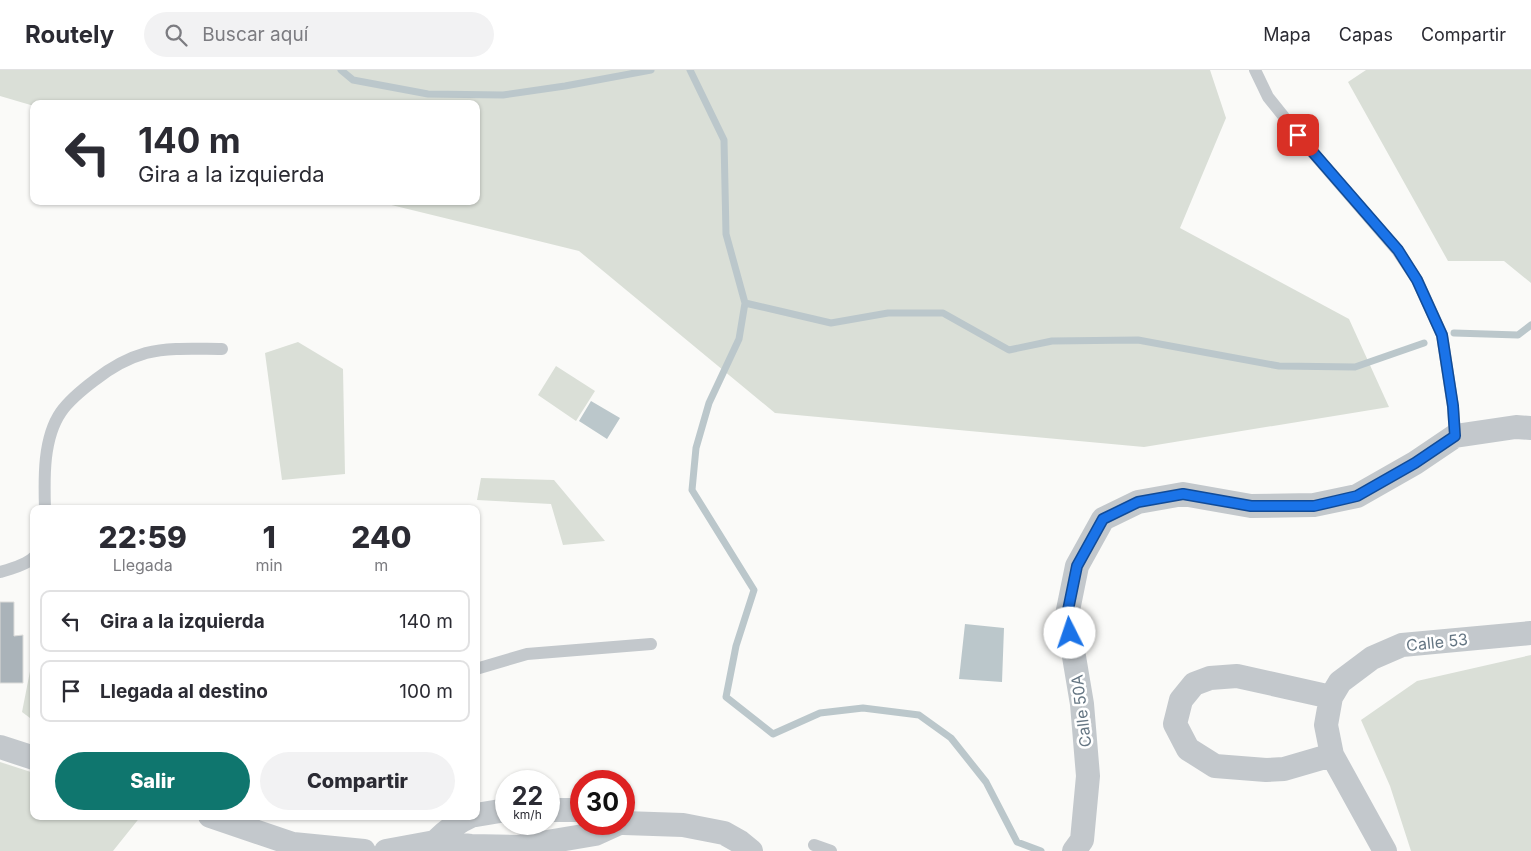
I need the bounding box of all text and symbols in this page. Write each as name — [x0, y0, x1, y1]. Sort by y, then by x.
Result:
search box — [144, 12, 494, 57]
text: Routely — [25, 20, 114, 49]
icon: search — [162, 21, 190, 49]
text: Buscar aquí — [202, 23, 308, 46]
text: Mapa — [1263, 24, 1311, 45]
text: Capas — [1339, 24, 1393, 45]
text: Compartir — [1421, 24, 1506, 45]
pin — [1277, 114, 1319, 156]
text: 140 m — [138, 119, 241, 161]
icon: left — [55, 120, 120, 185]
icon: arrive — [1284, 121, 1312, 149]
text: Gira a la izquierda — [138, 161, 325, 187]
text: 22:59 — [99, 519, 187, 555]
text: 1 — [262, 519, 276, 555]
text: 240 — [351, 519, 411, 555]
text: Llegada — [113, 555, 173, 575]
text: min — [255, 555, 283, 575]
text: m — [374, 555, 388, 575]
position arrow — [1043, 606, 1095, 658]
icon: left — [57, 607, 85, 635]
text: Gira a la izquierda — [100, 610, 265, 633]
text: 140 m — [399, 610, 453, 633]
street label: Calle 53 — [1405, 629, 1469, 655]
street label: Calle 50A — [1067, 673, 1095, 749]
icon: arrive — [57, 677, 85, 705]
text: Llegada al destino — [100, 680, 268, 703]
text: 100 m — [399, 680, 453, 703]
button: Salir — [55, 752, 250, 810]
button: Compartir — [260, 752, 455, 810]
speed limit sign: 30 — [570, 770, 635, 835]
text: 22 — [512, 781, 543, 811]
text: km/h — [513, 807, 542, 822]

